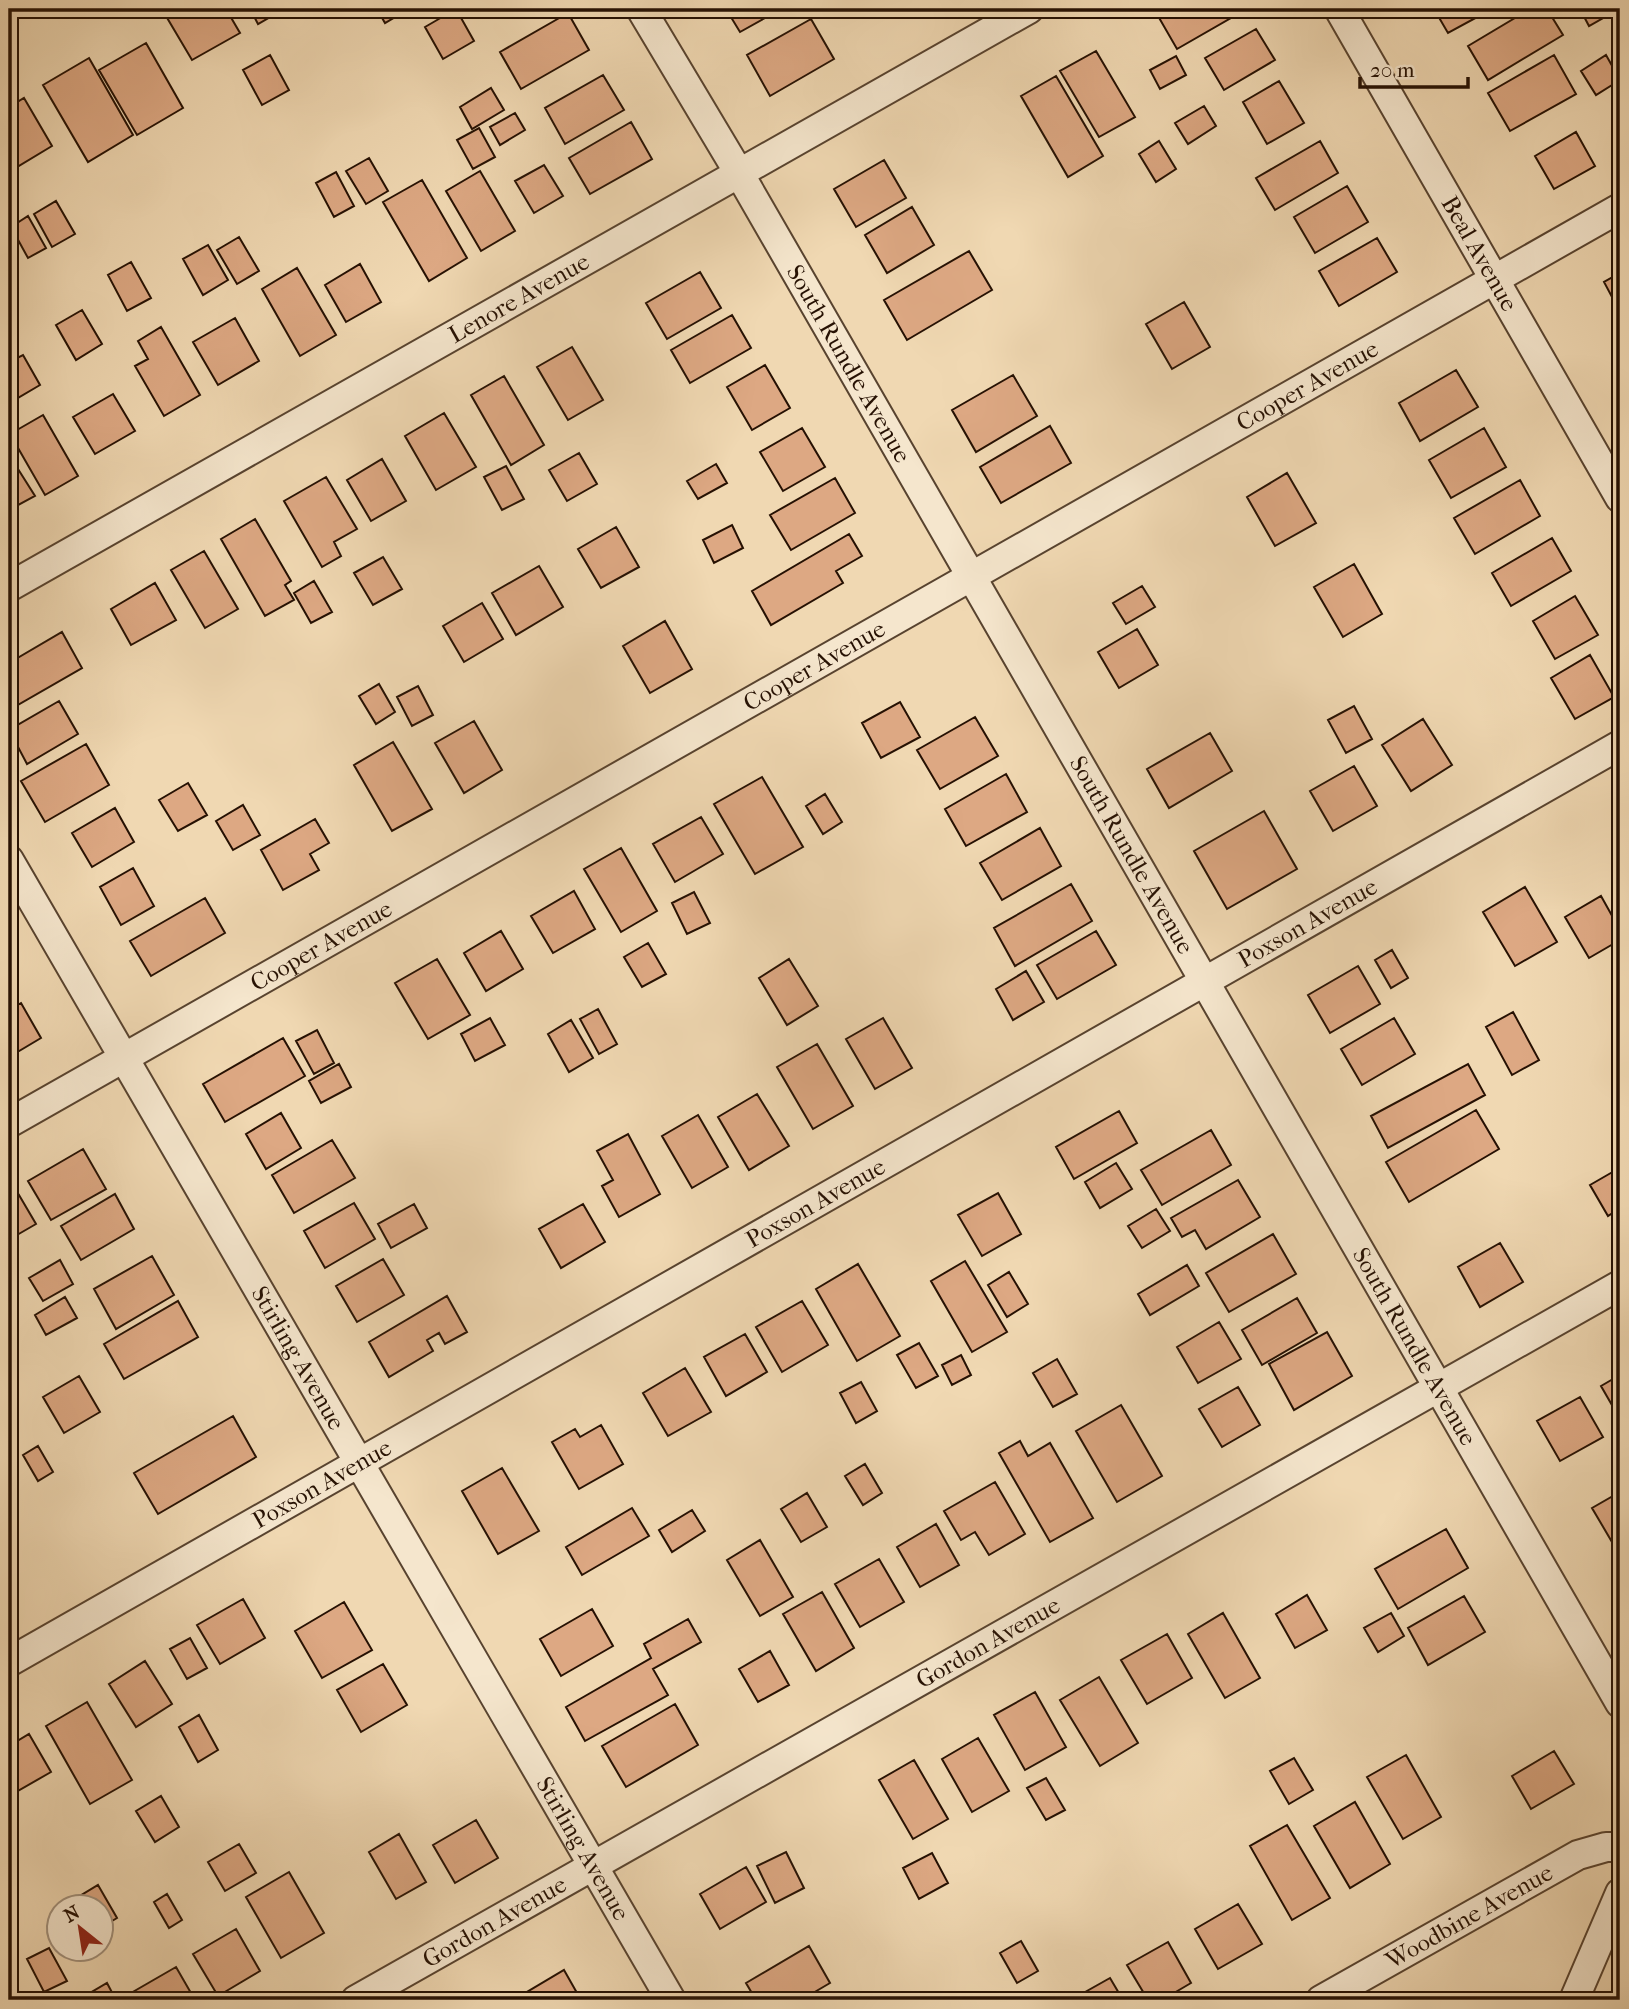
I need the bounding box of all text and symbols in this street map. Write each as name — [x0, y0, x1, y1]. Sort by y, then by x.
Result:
scale bar — [1360, 46, 1468, 90]
text: 20 m — [1370, 58, 1415, 82]
street label: Beal Avenue — [1435, 191, 1524, 316]
street label: Lenore Avenue — [444, 247, 594, 349]
street label: South Rundle Avenue — [781, 260, 917, 468]
street label: Cooper Avenue — [1231, 334, 1383, 437]
street label: Cooper Avenue — [738, 614, 890, 717]
street label: South Rundle Avenue — [1064, 751, 1200, 959]
street label: Poxson Avenue — [1233, 872, 1382, 974]
street label: Cooper Avenue — [245, 894, 397, 997]
street label: Poxson Avenue — [741, 1152, 890, 1254]
street label: South Rundle Avenue — [1347, 1242, 1483, 1450]
street label: Stirling Avenue — [246, 1281, 351, 1435]
street label: Poxson Avenue — [247, 1433, 397, 1535]
street label: Gordon Avenue — [911, 1591, 1065, 1694]
street label: Stirling Avenue — [530, 1772, 636, 1925]
street label: Woodbine Avenue — [1380, 1858, 1558, 1975]
street label: Gordon Avenue — [418, 1870, 571, 1973]
north arrow — [46, 1894, 116, 1964]
text: N — [60, 1901, 84, 1927]

